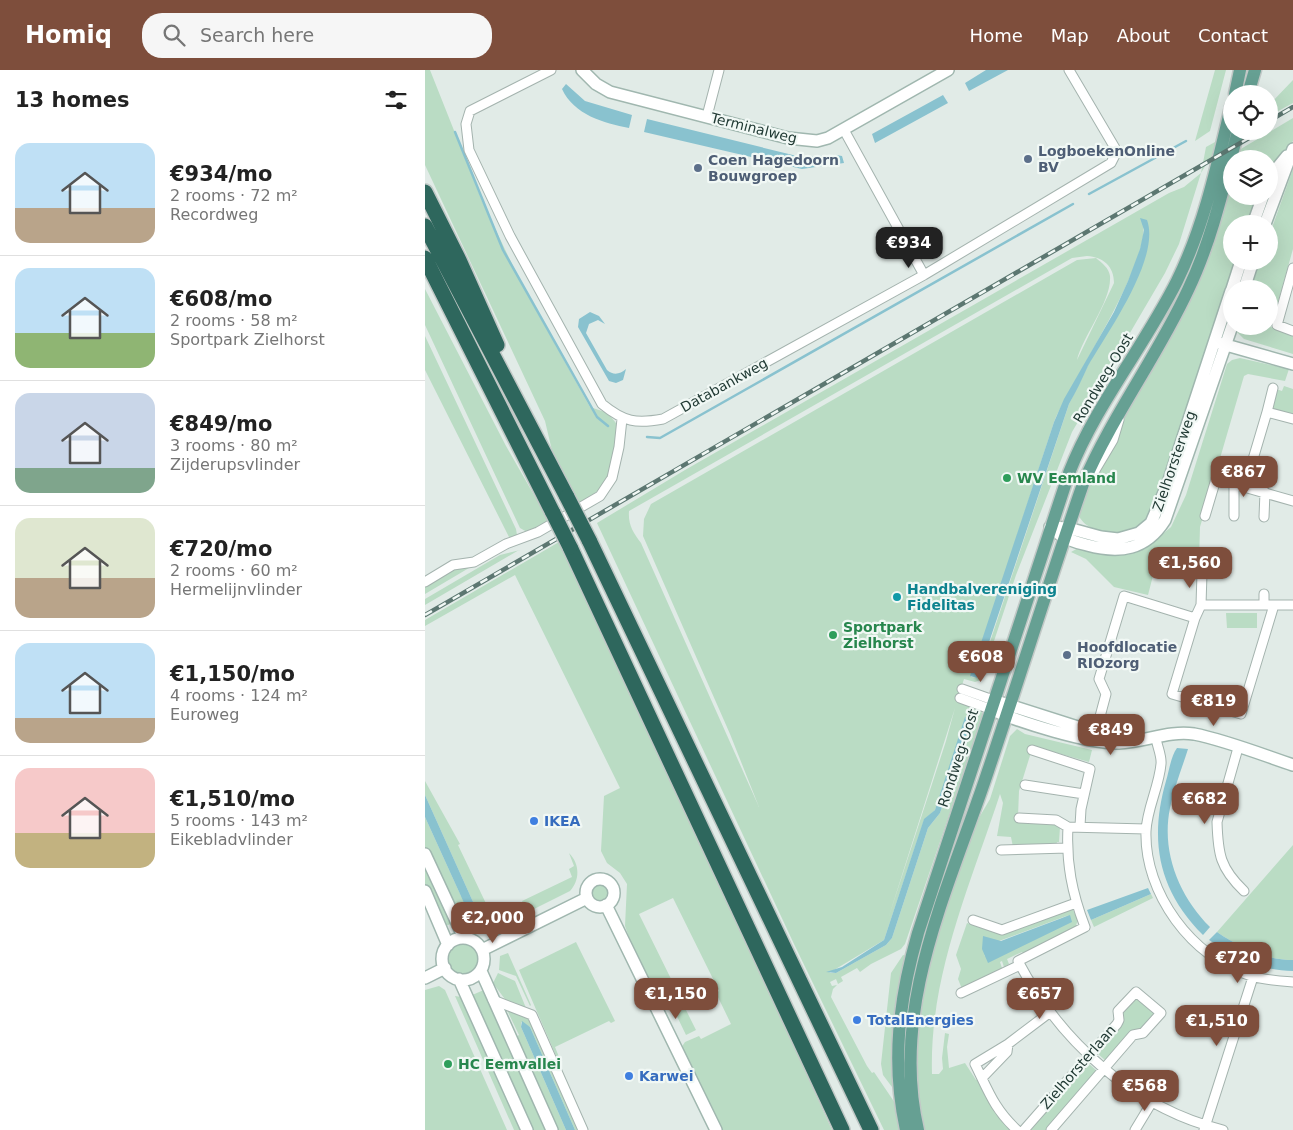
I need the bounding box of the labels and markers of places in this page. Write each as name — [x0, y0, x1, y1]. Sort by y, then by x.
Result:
place label: LogboekenOnline BV — [1038, 143, 1175, 175]
place label: Coen Hagedoorn Bouwgroep — [708, 152, 839, 184]
marker: LogboekenOnline BV — [1022, 153, 1034, 165]
marker: Coen Hagedoorn Bouwgroep — [692, 162, 704, 174]
pin: €934 — [879, 226, 939, 269]
pin: €867 — [1214, 456, 1274, 498]
place label: WV Eemland — [1017, 470, 1116, 486]
marker: WV Eemland — [1001, 472, 1013, 484]
pin: €1,560 — [1149, 546, 1231, 589]
place label: Handbalvereniging Fidelitas — [907, 581, 1057, 613]
marker: Handbalvereniging Fidelitas — [891, 591, 903, 603]
place label: Sportpark Zielhorst — [843, 619, 923, 651]
marker: Sportpark Zielhorst — [827, 629, 839, 641]
place label: Hoofdlocatie RIOzorg — [1077, 639, 1177, 671]
pin: €608 — [951, 640, 1011, 683]
marker: Hoofdlocatie RIOzorg — [1061, 649, 1073, 661]
pin: €819 — [1184, 684, 1244, 727]
pin: €849 — [1081, 714, 1141, 756]
pin: €682 — [1175, 782, 1235, 825]
place label: IKEA — [544, 813, 581, 829]
marker: IKEA — [528, 815, 540, 827]
pin: €2,000 — [452, 902, 534, 944]
pin: €720 — [1208, 942, 1268, 984]
pin: €1,150 — [635, 978, 717, 1020]
pin: €657 — [1010, 978, 1070, 1020]
pin: €1,510 — [1176, 1004, 1258, 1047]
place label: TotalEnergies — [867, 1012, 974, 1028]
marker: TotalEnergies — [851, 1014, 863, 1026]
place label: HC Eemvallei — [458, 1056, 561, 1072]
marker: HC Eemvallei — [442, 1058, 454, 1070]
place label: Karwei — [639, 1068, 693, 1084]
marker: Karwei — [623, 1070, 635, 1082]
pin: €568 — [1115, 1070, 1175, 1112]

